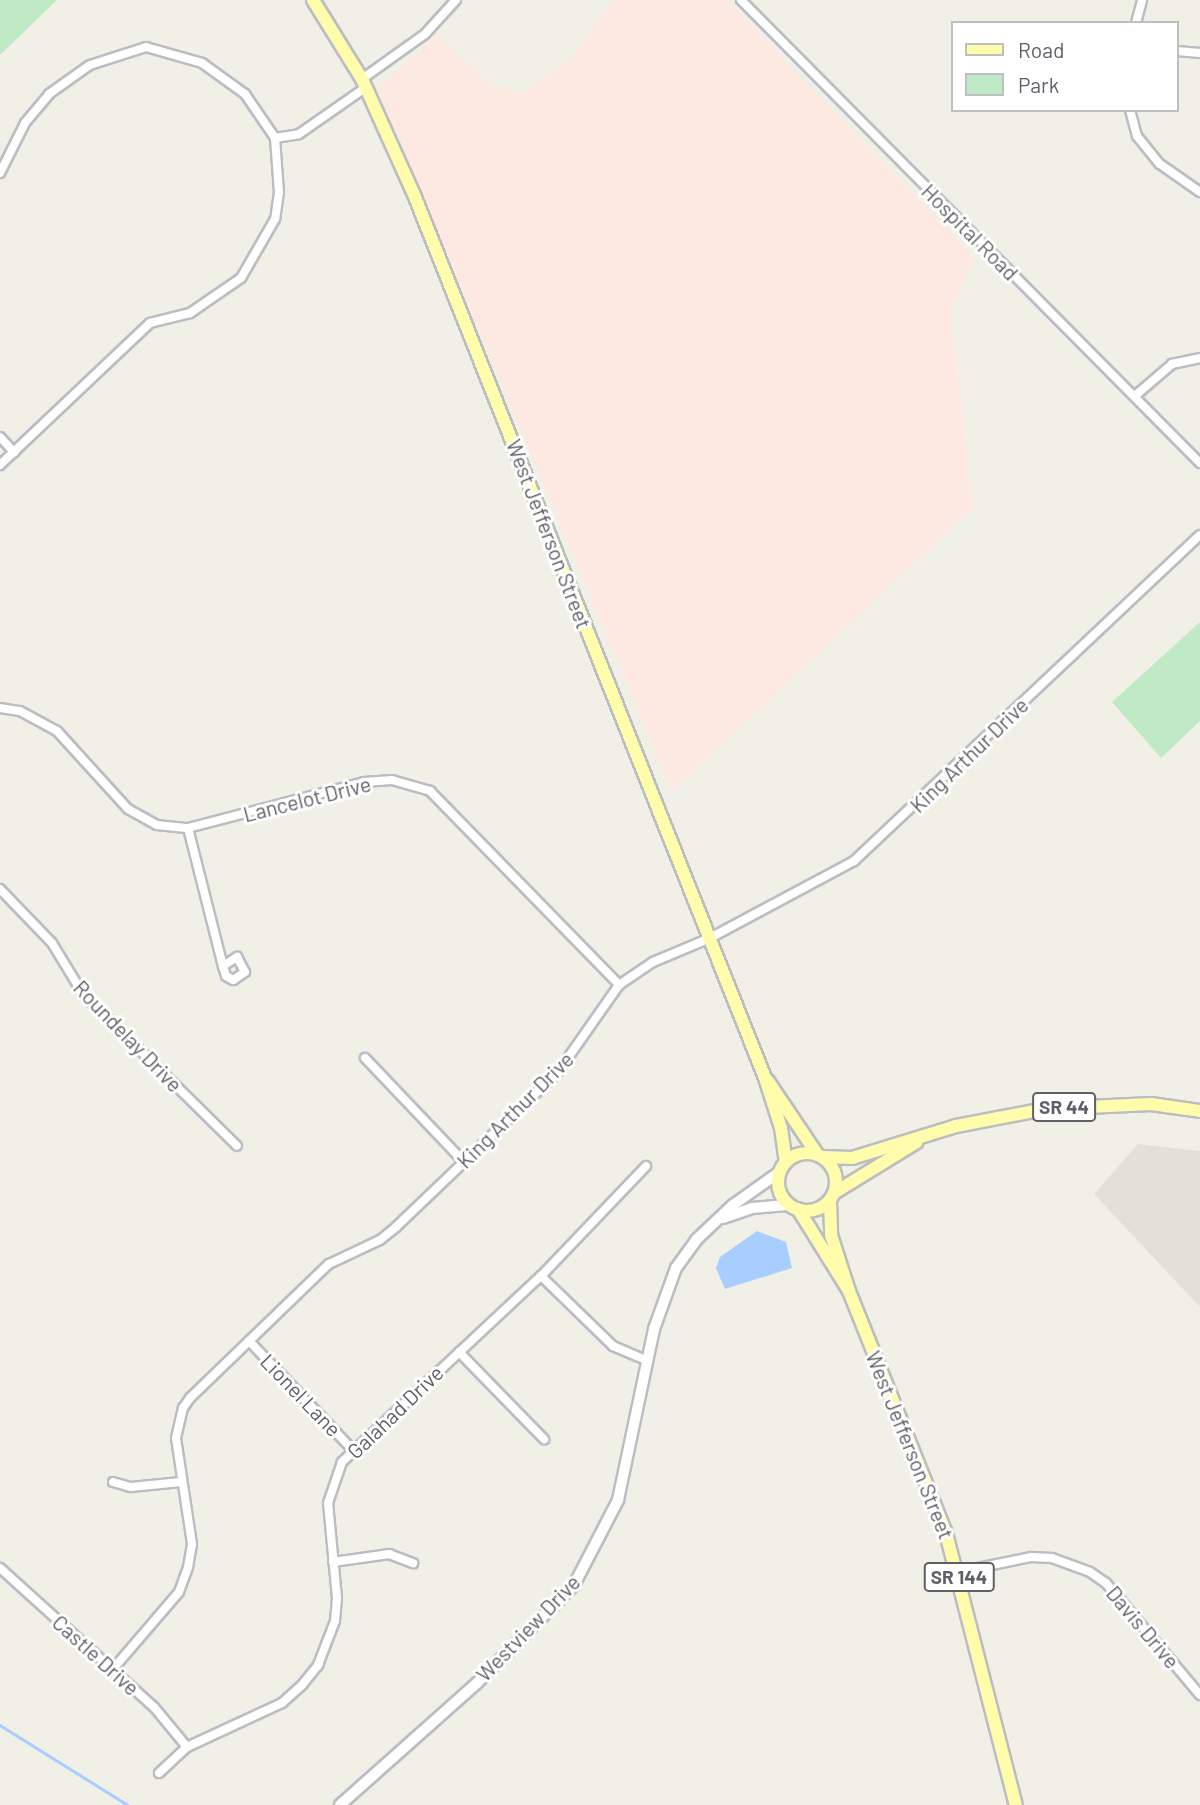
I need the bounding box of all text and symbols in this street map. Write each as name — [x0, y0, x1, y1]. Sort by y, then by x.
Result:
legend — [951, 21, 1179, 112]
text: Road — [1018, 37, 1064, 62]
text: Park — [1018, 72, 1059, 97]
street label: Hospital Road — [917, 179, 1023, 285]
street label: West Jefferson Street — [501, 436, 597, 632]
street label: King Arthur Drive — [905, 692, 1033, 818]
street label: Lancelot Drive — [241, 771, 373, 827]
street label: Roundelay Drive — [68, 975, 188, 1097]
street label: King Arthur Drive — [451, 1046, 579, 1174]
road number: SR 44 — [1031, 1092, 1097, 1122]
street label: West Jefferson Street — [861, 1347, 959, 1543]
street label: Lionel Lane — [255, 1348, 347, 1442]
street label: Galahad Drive — [342, 1360, 448, 1464]
road number: SR 144 — [922, 1562, 996, 1592]
street label: Westview Drive — [471, 1569, 585, 1687]
street label: Davis Drive — [1101, 1581, 1185, 1673]
street label: Castle Drive — [47, 1609, 145, 1701]

